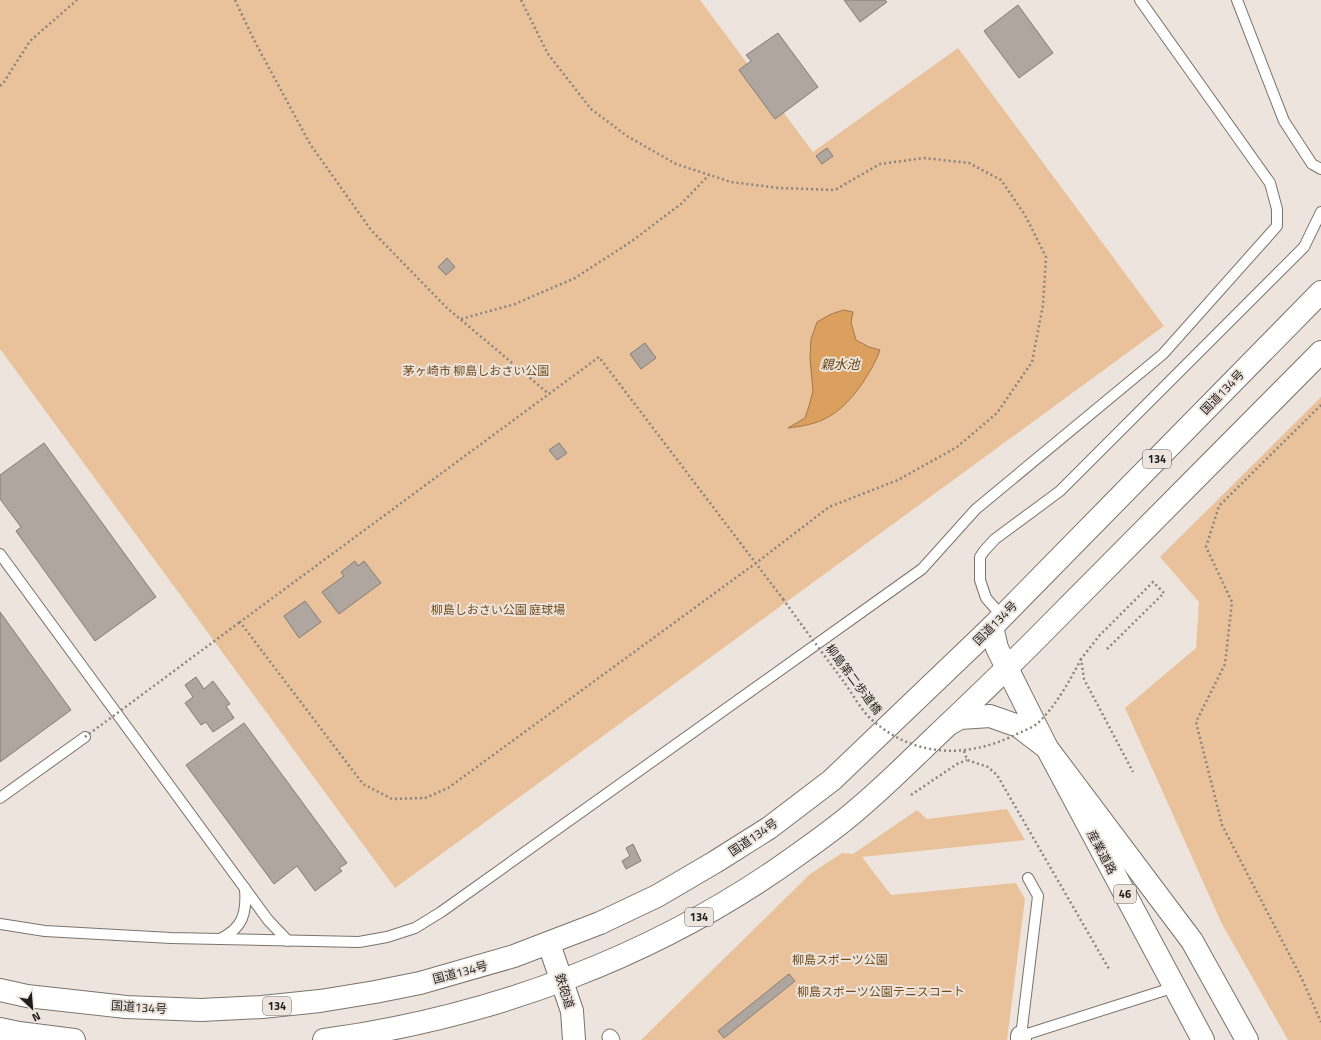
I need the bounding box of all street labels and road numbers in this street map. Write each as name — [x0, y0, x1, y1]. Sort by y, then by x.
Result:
street label: 国道134号 — [1196, 365, 1248, 419]
road number: 134 — [1143, 450, 1171, 468]
street label: 国道134号 — [968, 596, 1022, 650]
street label: 柳島第二歩道橋 — [821, 640, 887, 718]
street label: 国道134号 — [724, 813, 782, 861]
street label: 産業道路 — [1082, 826, 1122, 878]
road number: 46 — [1114, 885, 1136, 903]
road number: 134 — [685, 908, 713, 926]
street label: 国道134号 — [430, 956, 490, 988]
street label: 鉄砲道 — [550, 971, 580, 1011]
street label: 国道134号 — [110, 996, 168, 1018]
road number: 134 — [263, 997, 291, 1015]

